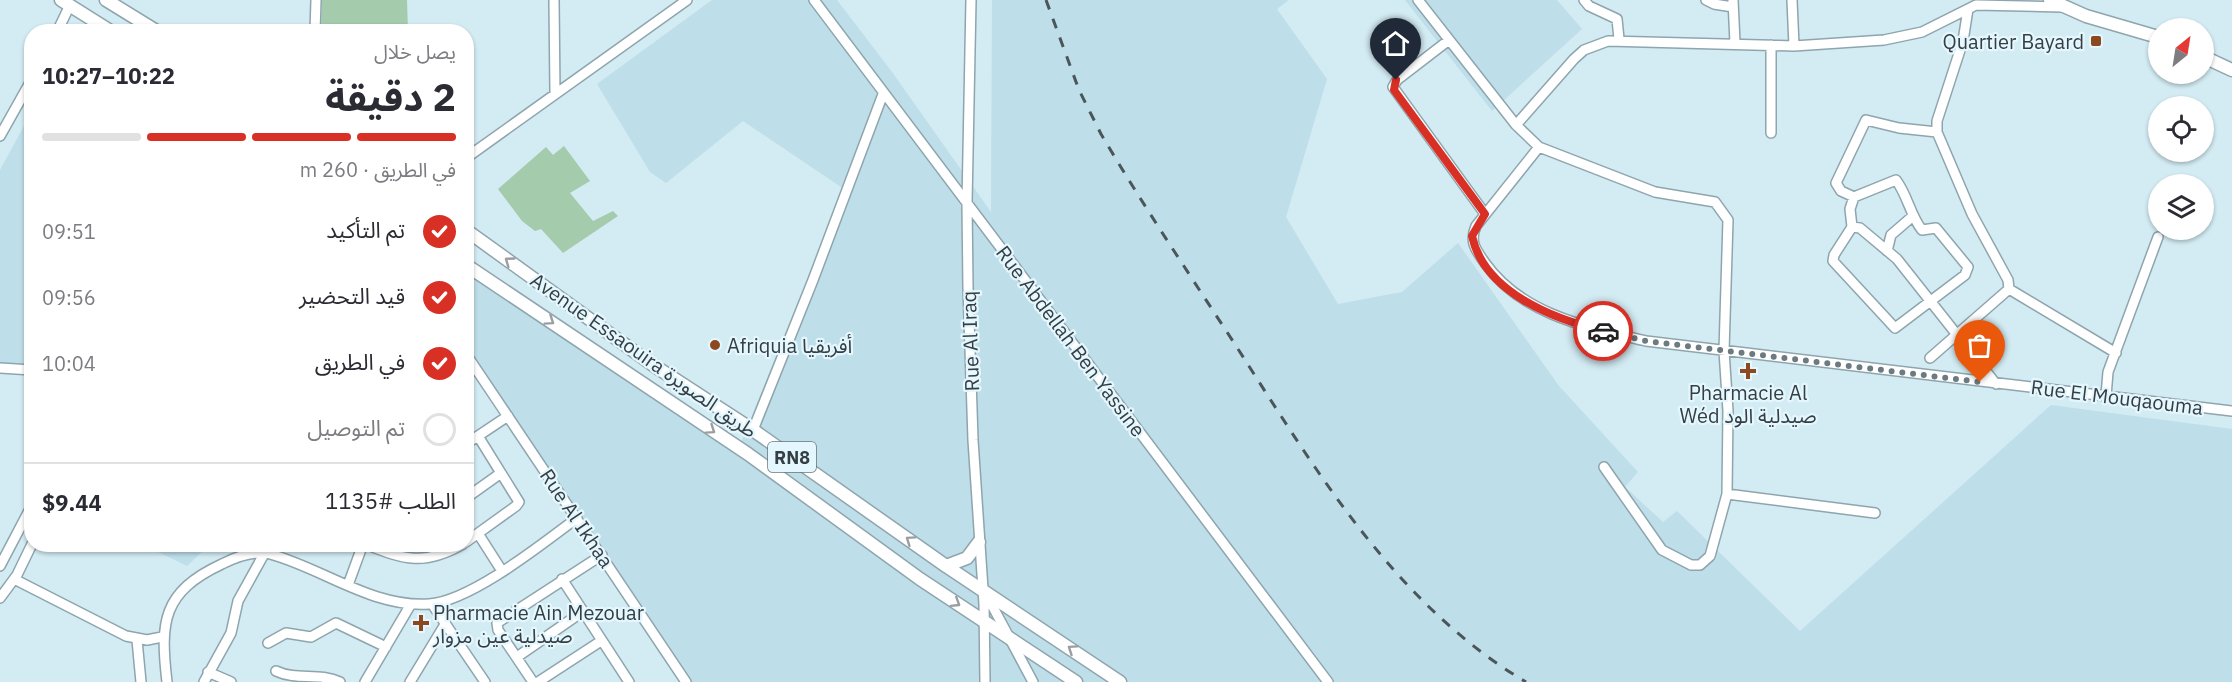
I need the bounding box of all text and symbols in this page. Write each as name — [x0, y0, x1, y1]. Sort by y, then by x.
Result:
pin — [1370, 18, 1421, 80]
north arrow — [2148, 18, 2214, 84]
map controls — [2148, 18, 2214, 240]
icon: home — [1379, 27, 1412, 60]
place label: Quartier Bayard — [1942, 28, 2084, 55]
marker: Quartier Bayard — [2089, 34, 2103, 48]
text: يصل خلال — [374, 38, 456, 65]
text: 10:22–10:27 — [42, 61, 175, 90]
text: 2 دقيقة — [325, 71, 456, 122]
button: locate — [2148, 96, 2214, 162]
text: في الطريق · 260 m — [300, 156, 456, 183]
button: layers — [2148, 174, 2214, 240]
text: تم التأكيد — [326, 215, 405, 244]
icon: check — [423, 215, 456, 248]
text: 09:51 — [42, 218, 96, 245]
street label: Rue Abdellah Ben Yassine — [990, 240, 1152, 442]
one-way arrow — [504, 257, 515, 268]
street label: Avenue Essaouira طريق الصويرة — [525, 266, 763, 444]
text: قيد التحضير — [299, 281, 405, 310]
icon: check — [423, 281, 456, 314]
text: 09:56 — [42, 284, 96, 311]
street label: Rue Al Iraq — [955, 290, 985, 392]
courier — [1573, 301, 1633, 361]
one-way arrow — [543, 314, 554, 325]
icon: car — [1587, 315, 1620, 348]
pin — [1954, 320, 2005, 382]
icon: bag — [1963, 329, 1996, 362]
place label: Afriquia أفريقيا — [727, 332, 852, 359]
marker: Afriquia أفريقيا — [708, 338, 722, 352]
text: في الطريق — [315, 347, 405, 376]
icon: check — [423, 347, 456, 380]
text: 10:04 — [42, 350, 96, 377]
marker: Pharmacie Al Wéd صيدلية الود — [1741, 364, 1755, 378]
street label: Rue El Mouqaouma — [2029, 373, 2205, 421]
place label: Pharmacie Al Wéd صيدلية الود — [1679, 379, 1817, 429]
text: تم التوصيل — [307, 413, 405, 442]
one-way arrow — [705, 423, 716, 434]
road number: RN8 — [768, 442, 816, 472]
street label: Rue Al Ikhaa — [534, 463, 620, 573]
text: الطلب #1135 — [325, 486, 456, 515]
text: $9.44 — [42, 488, 102, 517]
one-way arrow — [906, 536, 917, 547]
one-way arrow — [950, 596, 960, 608]
place label: Pharmacie Ain Mezouar صيدلية عين مزوار — [432, 599, 644, 649]
marker: Pharmacie Ain Mezouar صيدلية عين مزوار — [414, 616, 428, 630]
one-way arrow — [1068, 645, 1079, 656]

